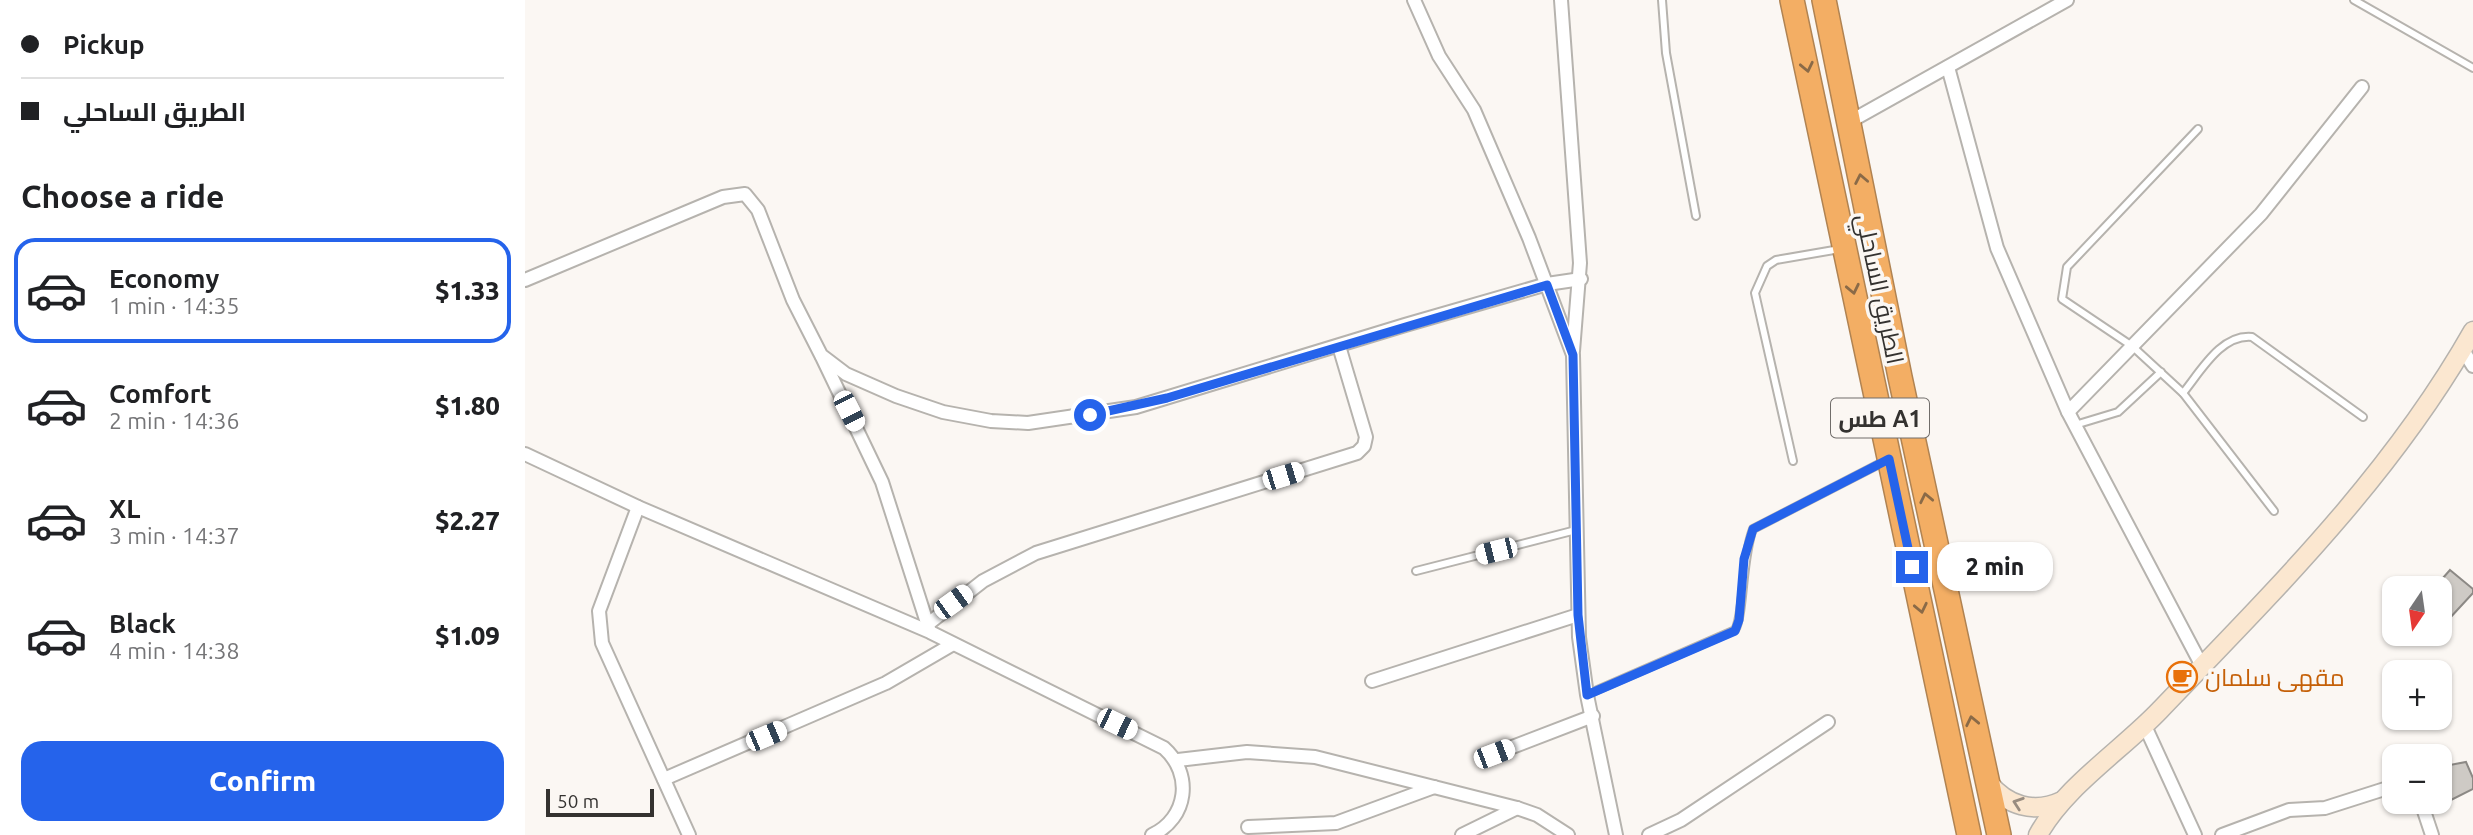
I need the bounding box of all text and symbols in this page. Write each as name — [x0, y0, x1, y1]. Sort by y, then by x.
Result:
text: Pickup — [63, 30, 145, 59]
one-way arrow — [1799, 61, 1813, 73]
text: الطريق الساحلي — [63, 97, 246, 126]
one-way arrow — [1854, 173, 1869, 185]
text: Choose a ride — [21, 178, 224, 214]
street label: الطريق الساحلي — [1845, 211, 1909, 368]
icon: car — [25, 259, 88, 322]
text: Economy — [109, 264, 219, 293]
text: $1.33 — [435, 276, 500, 305]
one-way arrow — [1845, 283, 1860, 295]
text: 1 min · 14:35 — [109, 293, 240, 318]
icon: car — [25, 374, 88, 437]
text: Comfort — [109, 379, 212, 408]
car — [831, 388, 868, 434]
text: $1.80 — [435, 391, 500, 420]
road number: طس A1 — [1831, 398, 1929, 438]
route start — [1074, 399, 1106, 431]
text: 2 min · 14:36 — [109, 408, 240, 433]
car — [1260, 460, 1307, 492]
icon: car — [25, 489, 88, 552]
one-way arrow — [1919, 492, 1934, 504]
text: XL — [109, 494, 140, 523]
text: $2.27 — [435, 506, 500, 535]
text: 3 min · 14:37 — [109, 523, 240, 548]
car — [1474, 536, 1519, 566]
callout: 2 min — [1937, 542, 2052, 592]
route end — [1896, 551, 1928, 583]
text: 2 min — [1966, 554, 2024, 579]
north arrow — [2382, 576, 2452, 646]
map controls — [2382, 576, 2452, 814]
car — [930, 581, 977, 623]
one-way arrow — [1912, 602, 1927, 614]
icon: car — [25, 604, 88, 667]
text: Black — [109, 609, 176, 638]
text: $1.09 — [435, 621, 500, 650]
text: 4 min · 14:38 — [109, 638, 240, 663]
cafe icon: مقهى سلمان — [2165, 660, 2199, 694]
button: + — [2382, 660, 2452, 730]
place label: مقهى سلمان — [2205, 664, 2345, 692]
car — [1094, 705, 1141, 743]
one-way arrow — [1966, 715, 1981, 727]
car — [743, 718, 790, 754]
car — [1471, 737, 1518, 771]
button: Confirm — [21, 741, 504, 821]
button: − — [2382, 744, 2452, 814]
scale bar — [546, 786, 655, 818]
text: 50 m — [557, 790, 599, 812]
one-way arrow — [2012, 797, 2024, 812]

